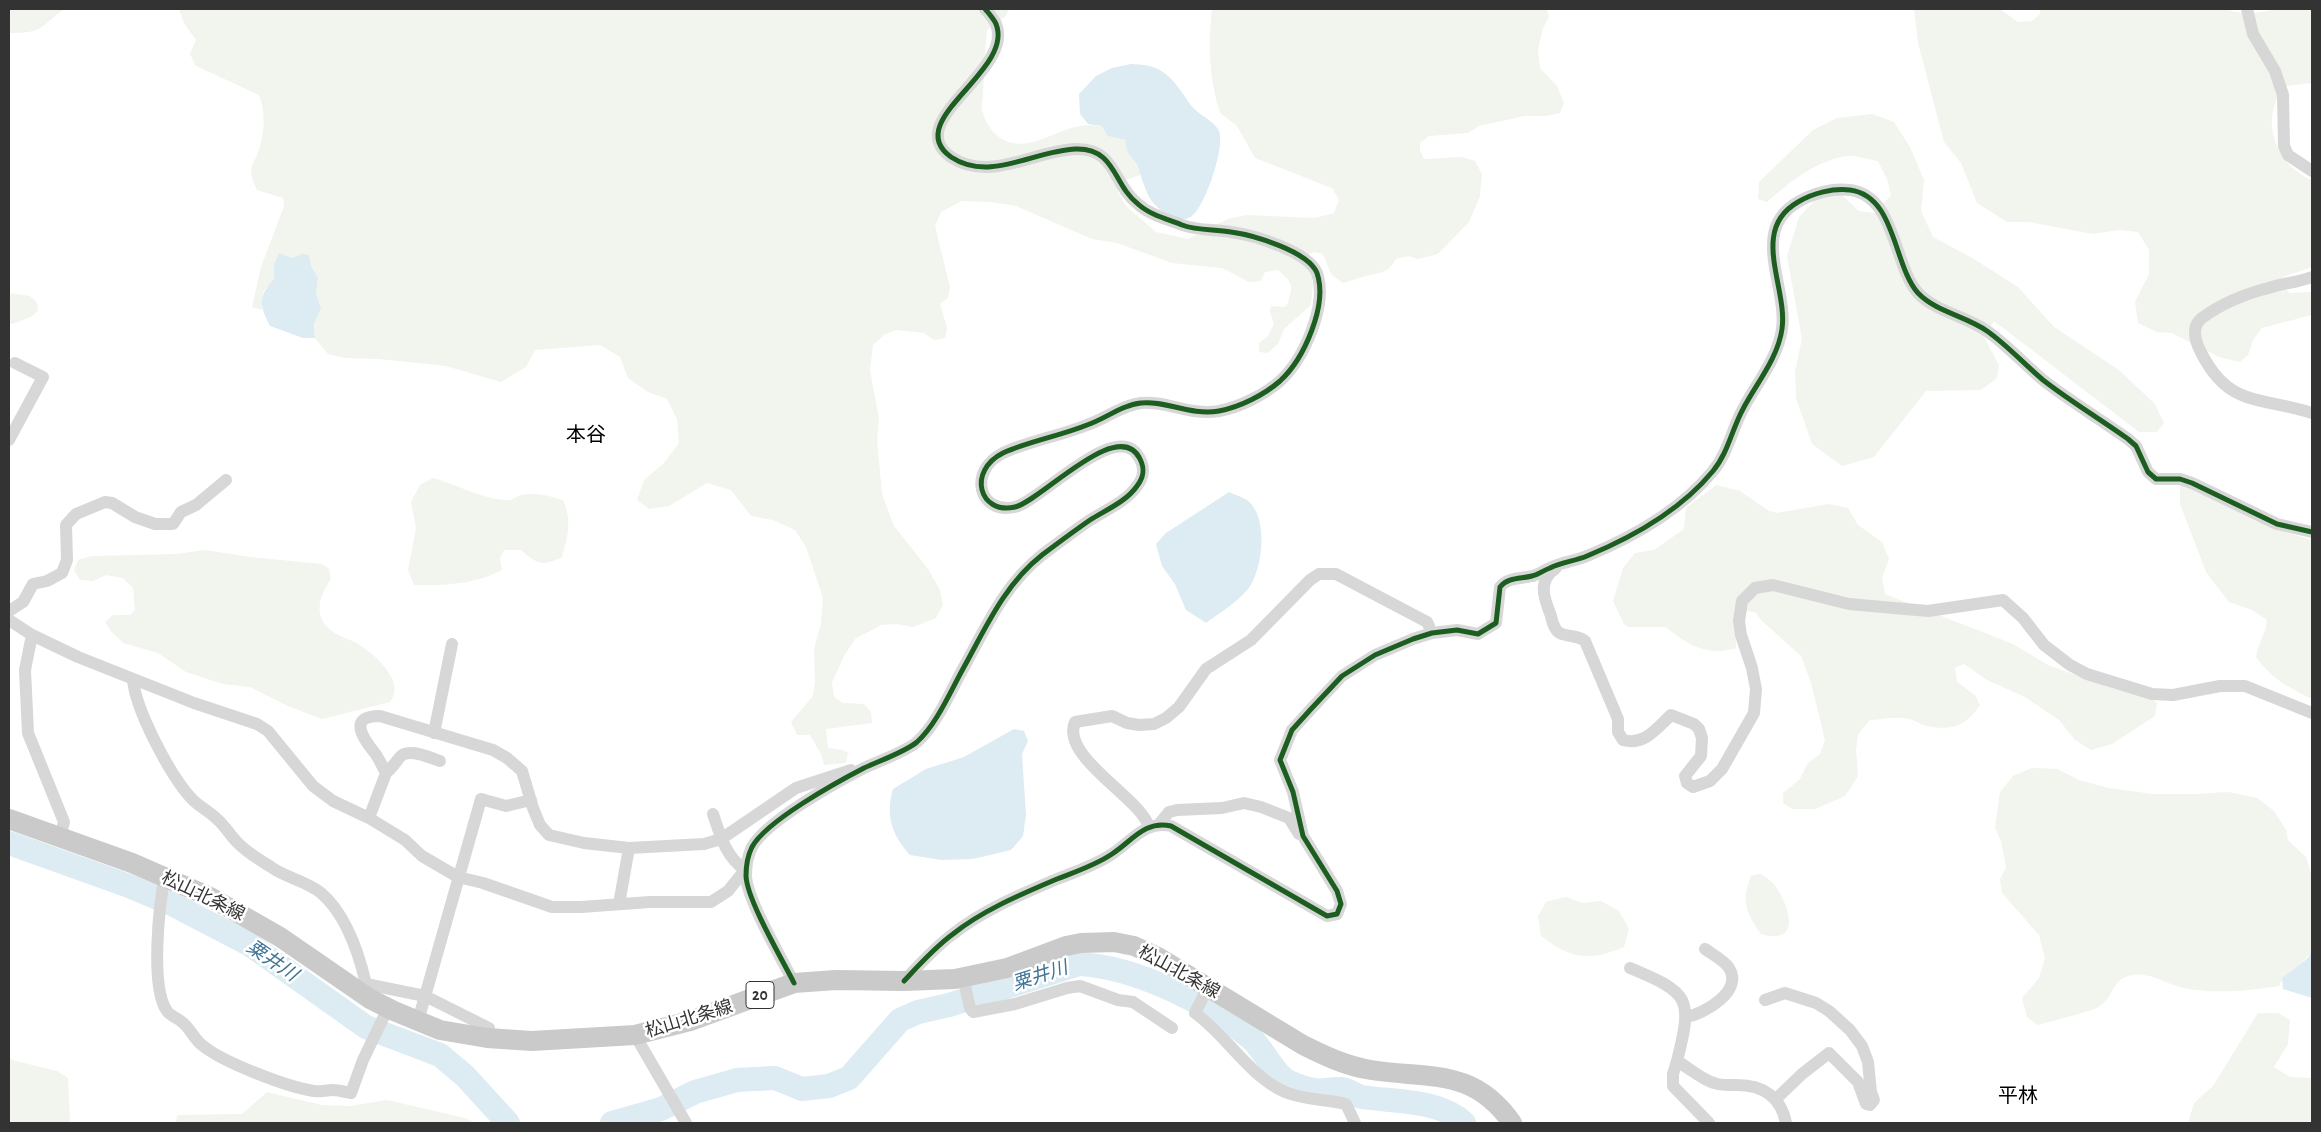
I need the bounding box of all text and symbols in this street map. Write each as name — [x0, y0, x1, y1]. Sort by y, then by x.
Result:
district label: 本谷 — [566, 423, 606, 447]
street label: 松山北条線 — [158, 867, 248, 925]
water label: 粟井川 — [242, 936, 302, 986]
street label: 松山北条線 — [1134, 941, 1224, 1003]
water label: 粟井川 — [1009, 956, 1071, 996]
road number: 20 — [746, 982, 774, 1008]
street label: 松山北条線 — [643, 996, 735, 1042]
district label: 平林 — [1998, 1084, 2038, 1108]

